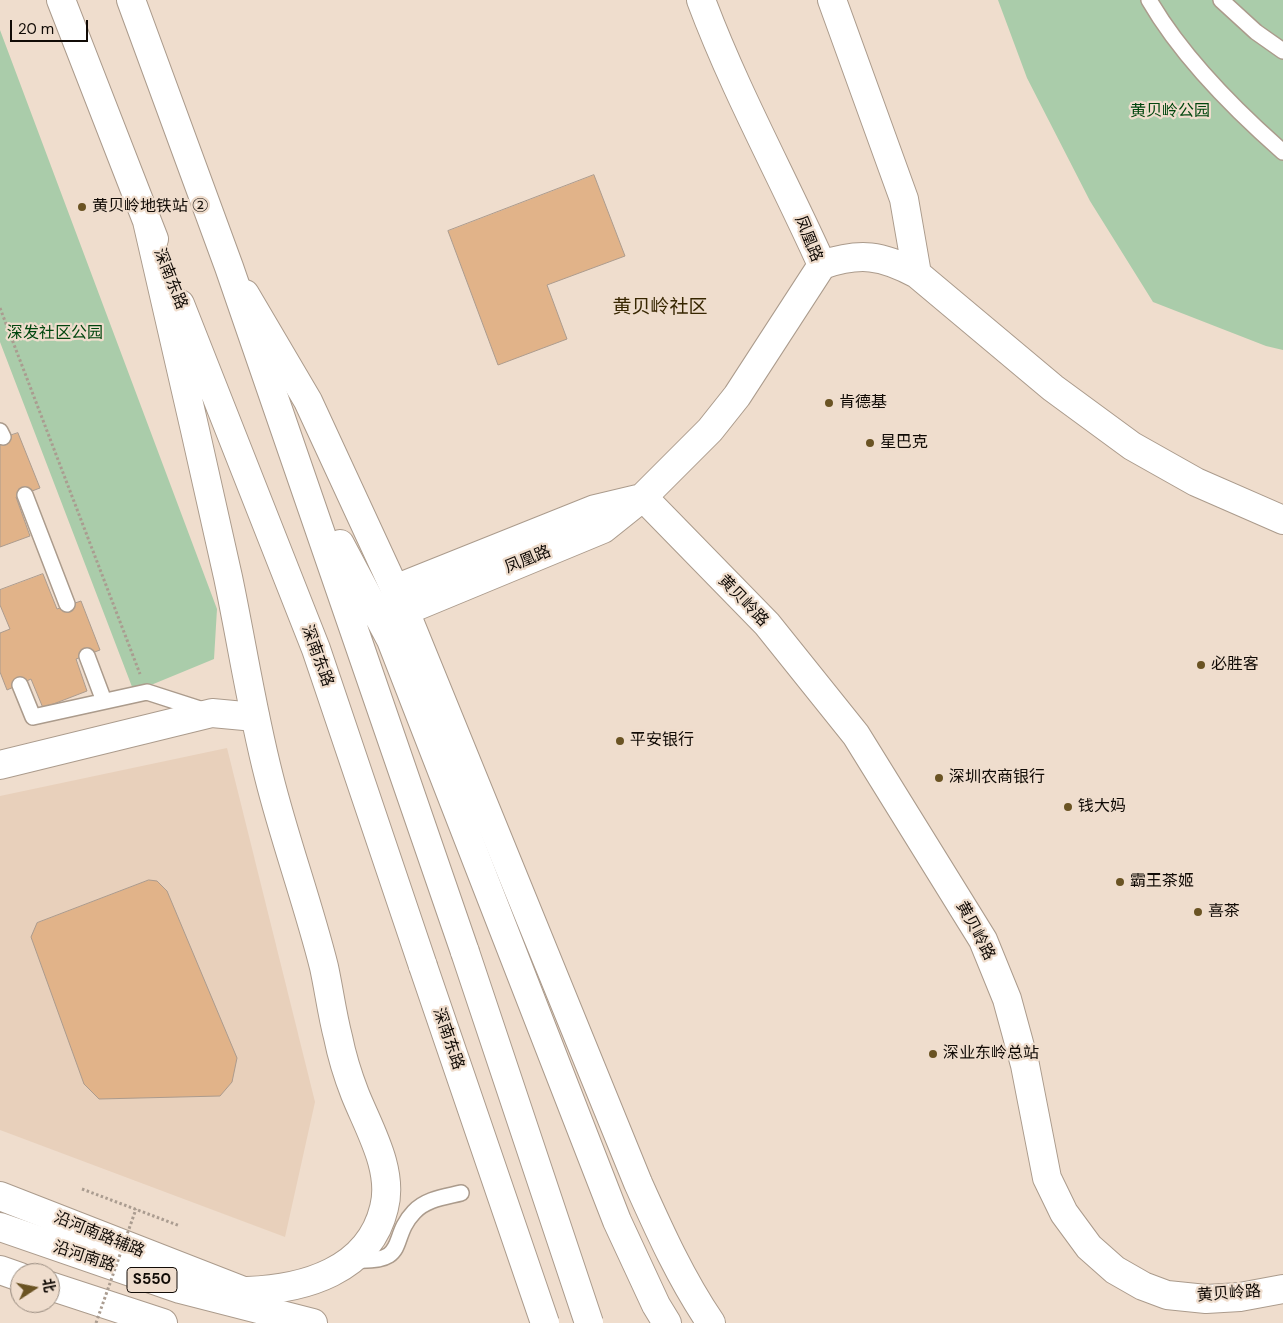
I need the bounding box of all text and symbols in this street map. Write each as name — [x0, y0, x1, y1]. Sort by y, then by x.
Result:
scale bar — [12, 10, 90, 42]
text: 20 m — [18, 19, 54, 39]
park label: 黄贝岭公园 — [1130, 102, 1210, 122]
place label: 黄贝岭地铁站 ② — [92, 197, 208, 217]
marker: 黄贝岭地铁站 ② — [76, 201, 88, 213]
street label: 凤凰路 — [790, 213, 826, 265]
street label: 深南东路 — [149, 246, 191, 312]
district label: 黄贝岭社区 — [613, 297, 707, 319]
park label: 深发社区公园 — [7, 324, 103, 344]
place label: 肯德基 — [839, 393, 887, 413]
marker: 肯德基 — [823, 397, 835, 409]
place label: 星巴克 — [880, 433, 928, 453]
marker: 星巴克 — [864, 437, 876, 449]
street label: 凤凰路 — [502, 542, 554, 578]
street label: 黄贝岭路 — [714, 571, 772, 631]
street label: 深南东路 — [297, 623, 337, 689]
place label: 必胜客 — [1211, 655, 1259, 675]
marker: 必胜客 — [1195, 659, 1207, 671]
place label: 平安银行 — [630, 731, 694, 751]
marker: 平安银行 — [614, 735, 626, 747]
place label: 深圳农商银行 — [949, 768, 1045, 788]
marker: 深圳农商银行 — [933, 772, 945, 784]
place label: 钱大妈 — [1078, 797, 1126, 817]
marker: 钱大妈 — [1062, 801, 1074, 813]
place label: 霸王茶姬 — [1130, 872, 1194, 892]
marker: 霸王茶姬 — [1114, 876, 1126, 888]
street label: 黄贝岭路 — [952, 898, 998, 964]
place label: 喜茶 — [1208, 902, 1240, 922]
marker: 喜茶 — [1192, 906, 1204, 918]
street label: 深南东路 — [429, 1006, 467, 1072]
place label: 深业东岭总站 — [943, 1044, 1039, 1064]
marker: 深业东岭总站 — [927, 1048, 939, 1060]
street label: 沿河南路辅路 — [51, 1208, 147, 1262]
street label: 沿河南路 — [51, 1238, 117, 1276]
north arrow — [10, 1263, 60, 1313]
road number: S550 — [127, 1268, 177, 1292]
text: 北 — [39, 1277, 59, 1294]
street label: 黄贝岭路 — [1196, 1282, 1262, 1306]

